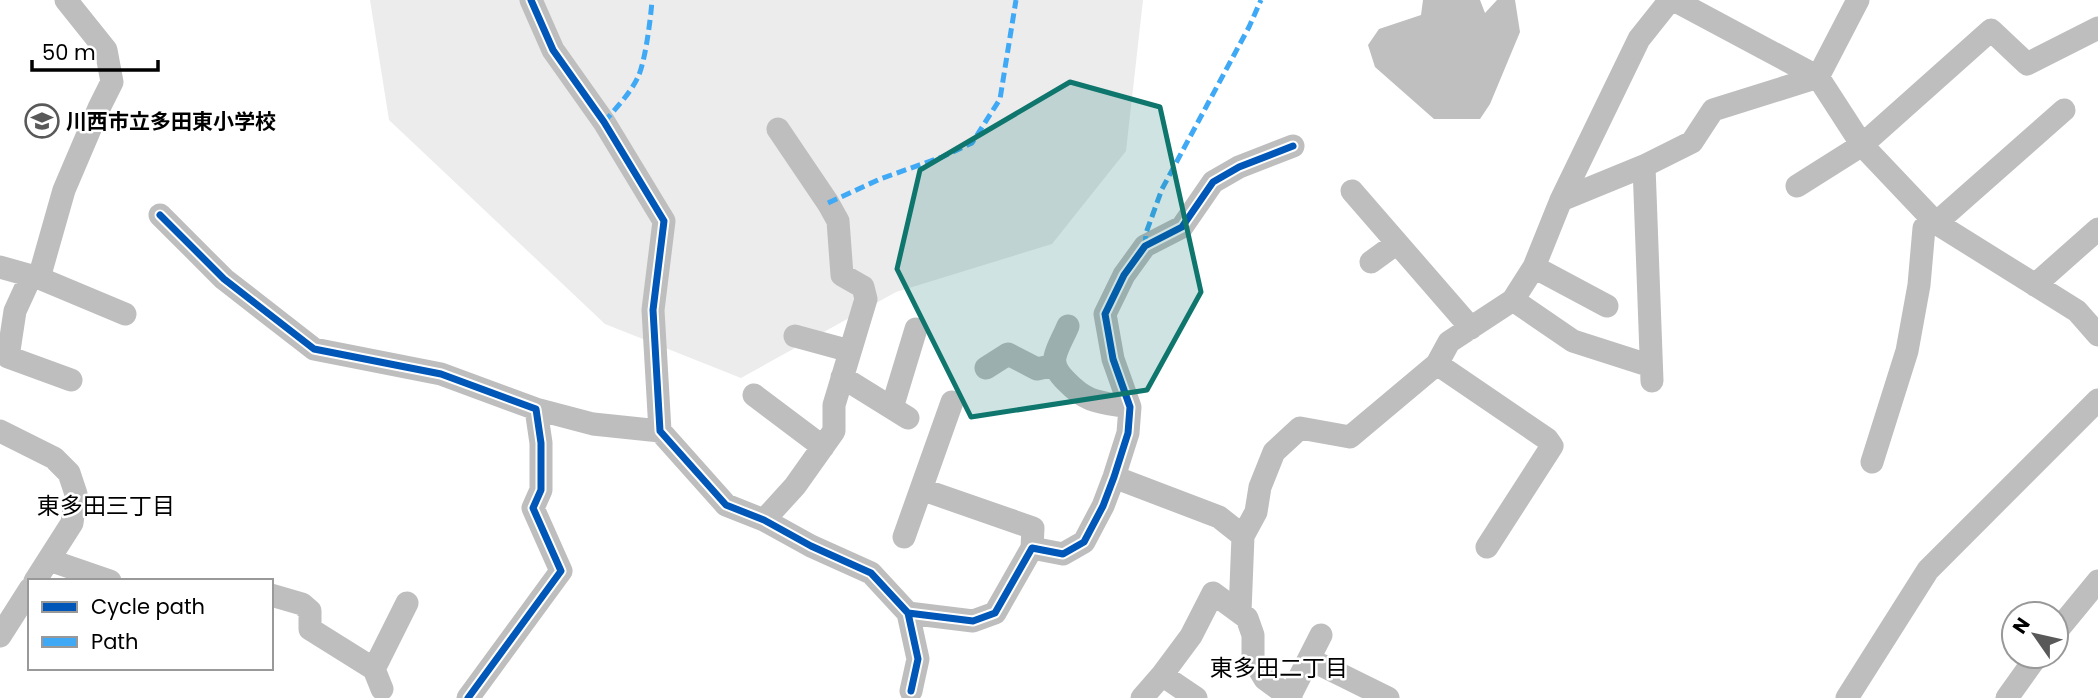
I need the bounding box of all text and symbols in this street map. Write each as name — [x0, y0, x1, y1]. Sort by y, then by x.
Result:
scale bar — [32, 28, 158, 72]
text: 50 m — [42, 38, 96, 67]
school or university icon: 川西市立多田東小学校 — [23, 102, 61, 140]
place label: 川西市立多田東小学校 — [66, 107, 276, 136]
district label: 東多田三丁目 — [37, 490, 175, 522]
legend — [28, 579, 273, 670]
text: Cycle path — [91, 592, 205, 621]
north arrow — [2000, 600, 2070, 670]
text: N — [2006, 612, 2037, 639]
text: Path — [91, 627, 138, 656]
district label: 東多田二丁目 — [1210, 652, 1348, 684]

